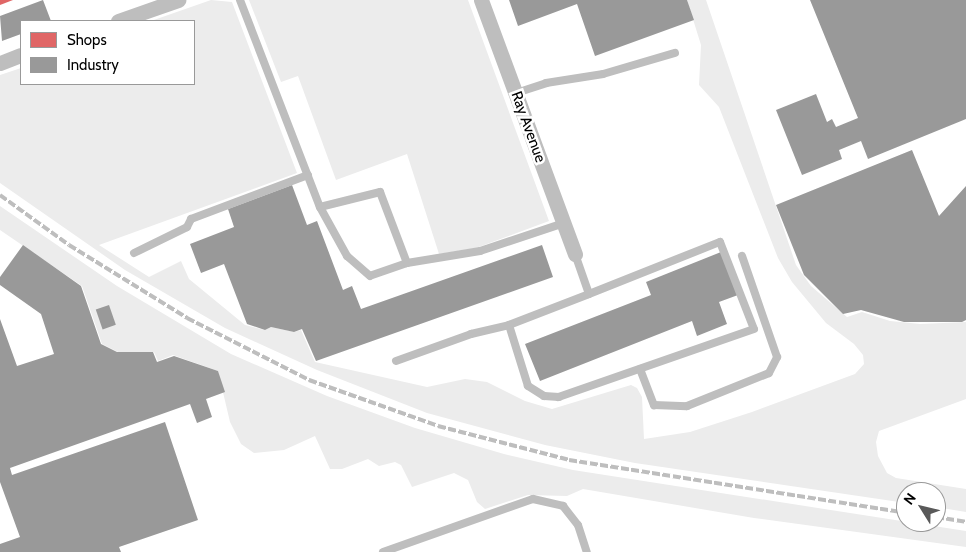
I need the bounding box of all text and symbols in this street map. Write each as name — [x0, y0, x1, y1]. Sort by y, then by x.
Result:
legend — [20, 20, 195, 85]
text: Shops — [67, 31, 107, 49]
text: Industry — [67, 56, 119, 74]
street label: Ray Avenue — [507, 89, 549, 165]
north arrow — [896, 482, 946, 532]
text: N — [899, 489, 920, 508]

